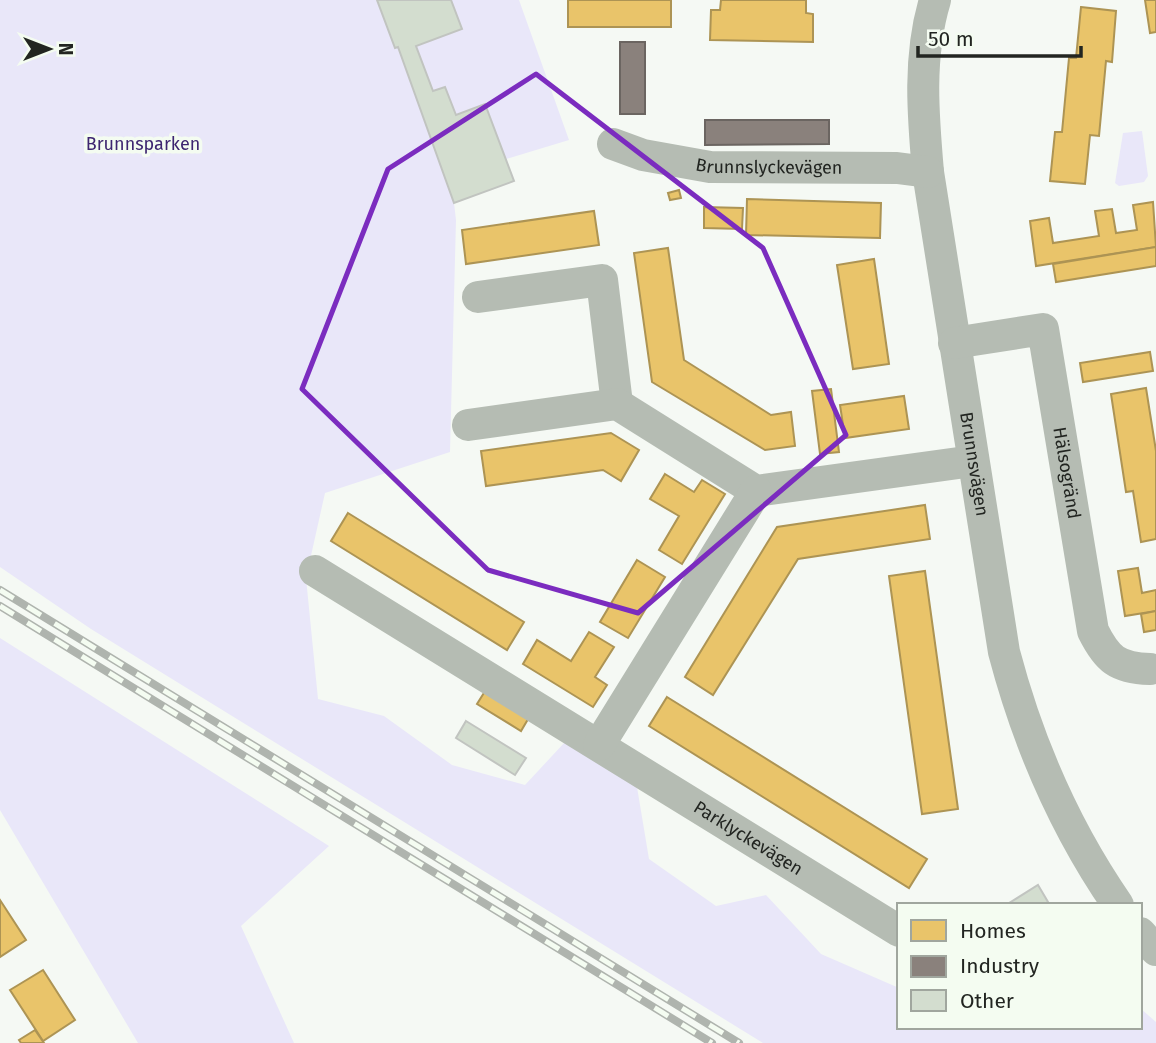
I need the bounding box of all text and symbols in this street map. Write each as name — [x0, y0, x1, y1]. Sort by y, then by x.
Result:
north arrow — [14, 14, 84, 84]
scale bar — [918, 14, 1081, 58]
text: 50 m — [928, 26, 974, 52]
text: N — [54, 43, 77, 55]
park label: Brunnsparken — [86, 133, 200, 155]
street label: Brunnslyckevägen — [694, 154, 842, 179]
street label: Brunnsvägen — [955, 410, 993, 518]
street label: Hälsogränd — [1048, 425, 1085, 521]
street label: Parklyckevägen — [690, 796, 807, 880]
legend — [897, 903, 1142, 1029]
text: Homes — [960, 918, 1026, 944]
text: Industry — [960, 953, 1040, 979]
text: Other — [960, 988, 1014, 1014]

